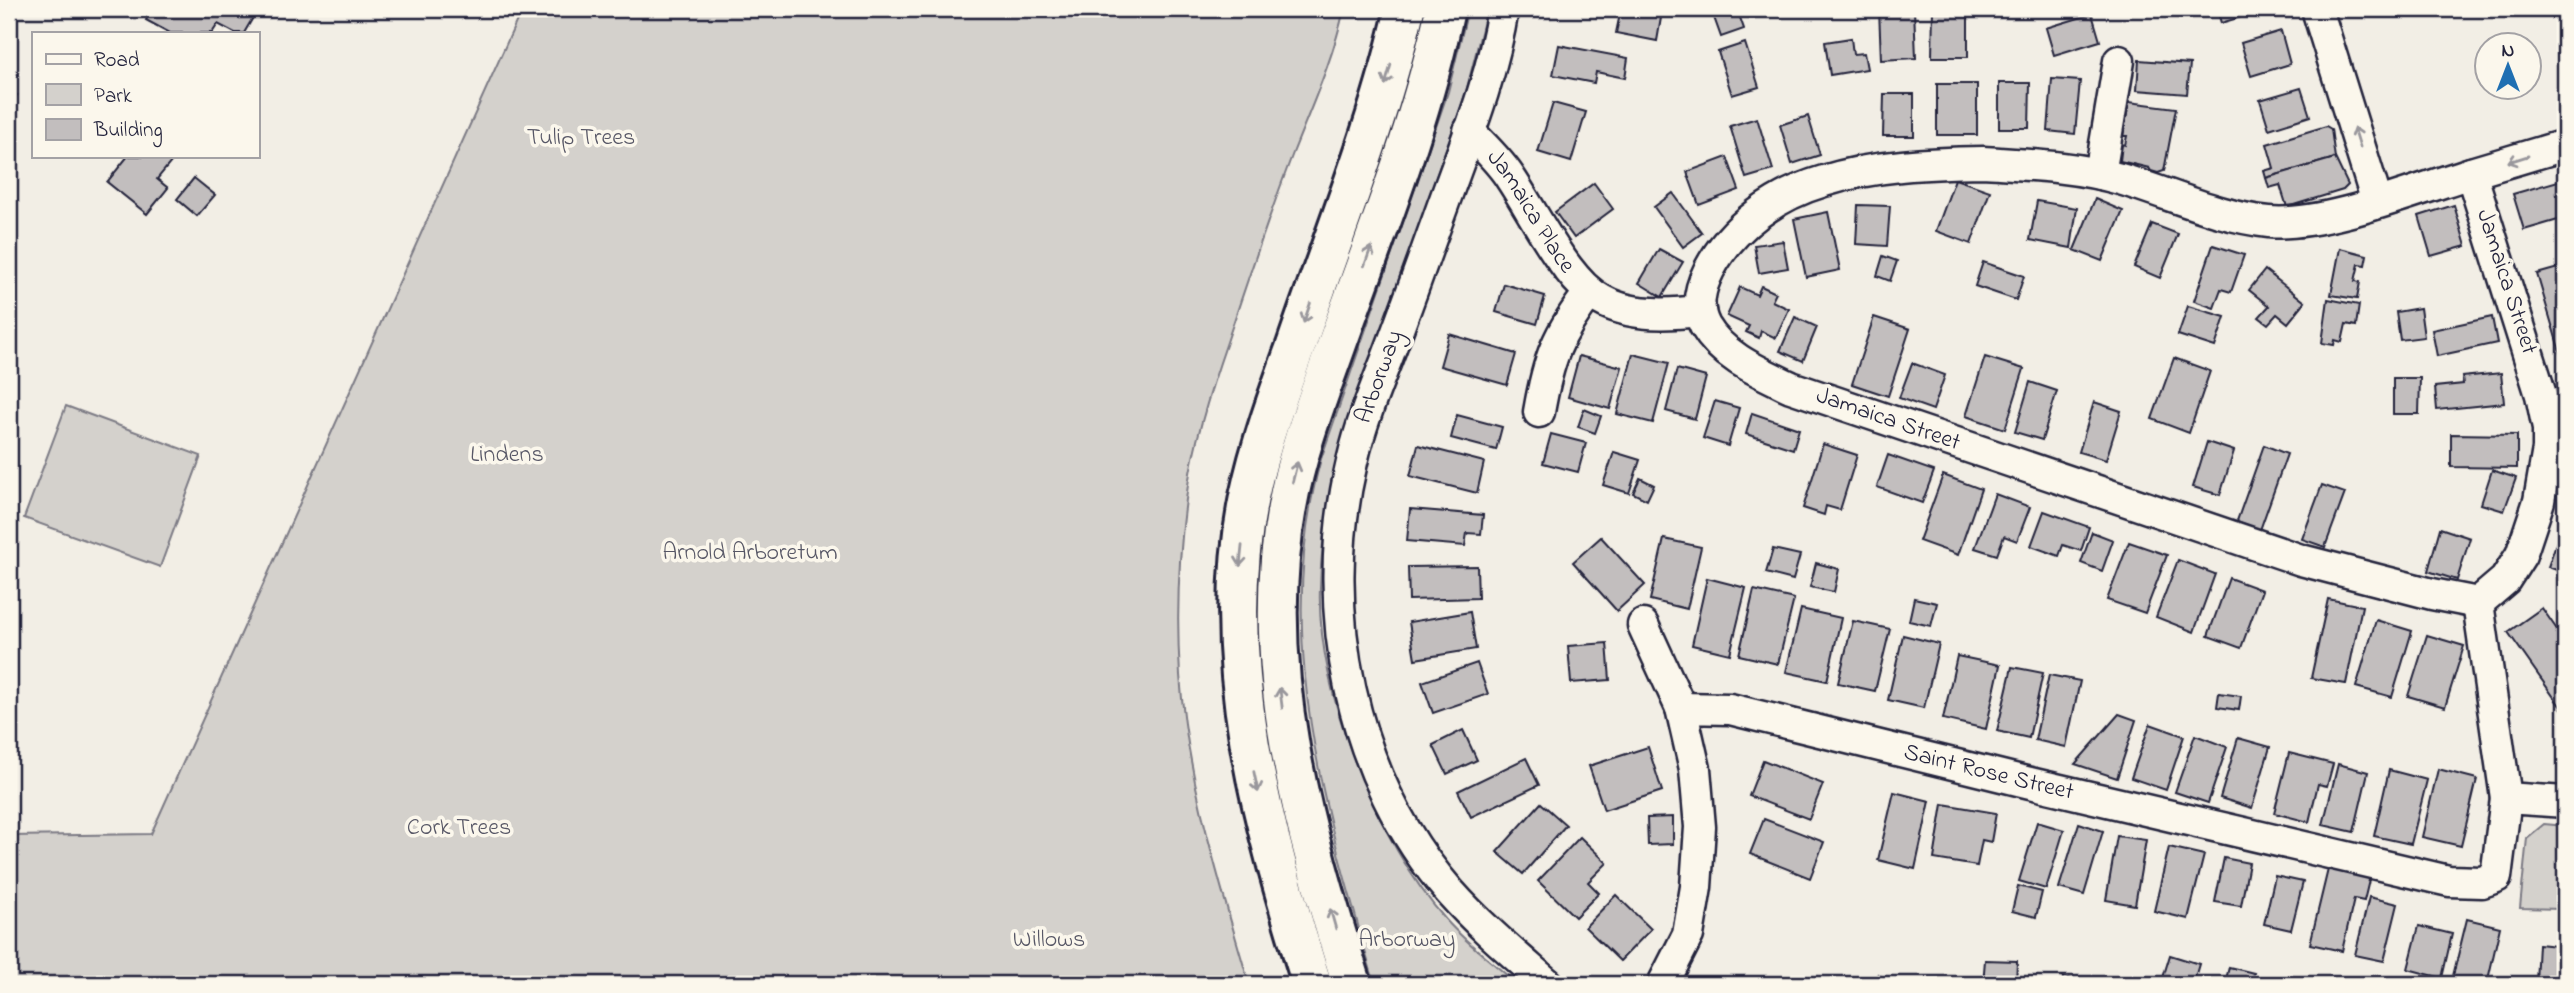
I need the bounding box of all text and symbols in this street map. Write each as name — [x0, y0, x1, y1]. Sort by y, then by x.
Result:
legend — [32, 32, 259, 158]
north arrow — [2472, 32, 2542, 102]
text: N — [2502, 38, 2515, 65]
text: Road — [94, 46, 140, 76]
one-way arrow — [1381, 63, 1394, 86]
text: Park — [94, 82, 133, 112]
text: Building — [93, 116, 163, 148]
park label: Tulip Trees — [527, 121, 635, 156]
one-way arrow — [2349, 126, 2362, 148]
street label: Jamaica Place — [1478, 142, 1584, 281]
one-way arrow — [2507, 153, 2529, 166]
street label: Jamaica Street — [2466, 205, 2546, 359]
one-way arrow — [1363, 246, 1375, 268]
one-way arrow — [1300, 302, 1312, 324]
street label: Arborway — [1347, 325, 1414, 429]
street label: Jamaica Street — [1811, 379, 1965, 461]
park label: Lindens — [470, 438, 544, 473]
one-way arrow — [1289, 461, 1302, 484]
park label: Arnold Arboretum — [662, 536, 838, 571]
one-way arrow — [1234, 544, 1247, 567]
one-way arrow — [1275, 687, 1288, 709]
street label: Saint Rose Street — [1900, 735, 2077, 810]
one-way arrow — [1250, 770, 1263, 793]
park label: Cork Trees — [407, 811, 511, 846]
one-way arrow — [1326, 908, 1339, 930]
park label: Willows — [1013, 923, 1085, 958]
park label: Arborway — [1359, 923, 1455, 959]

